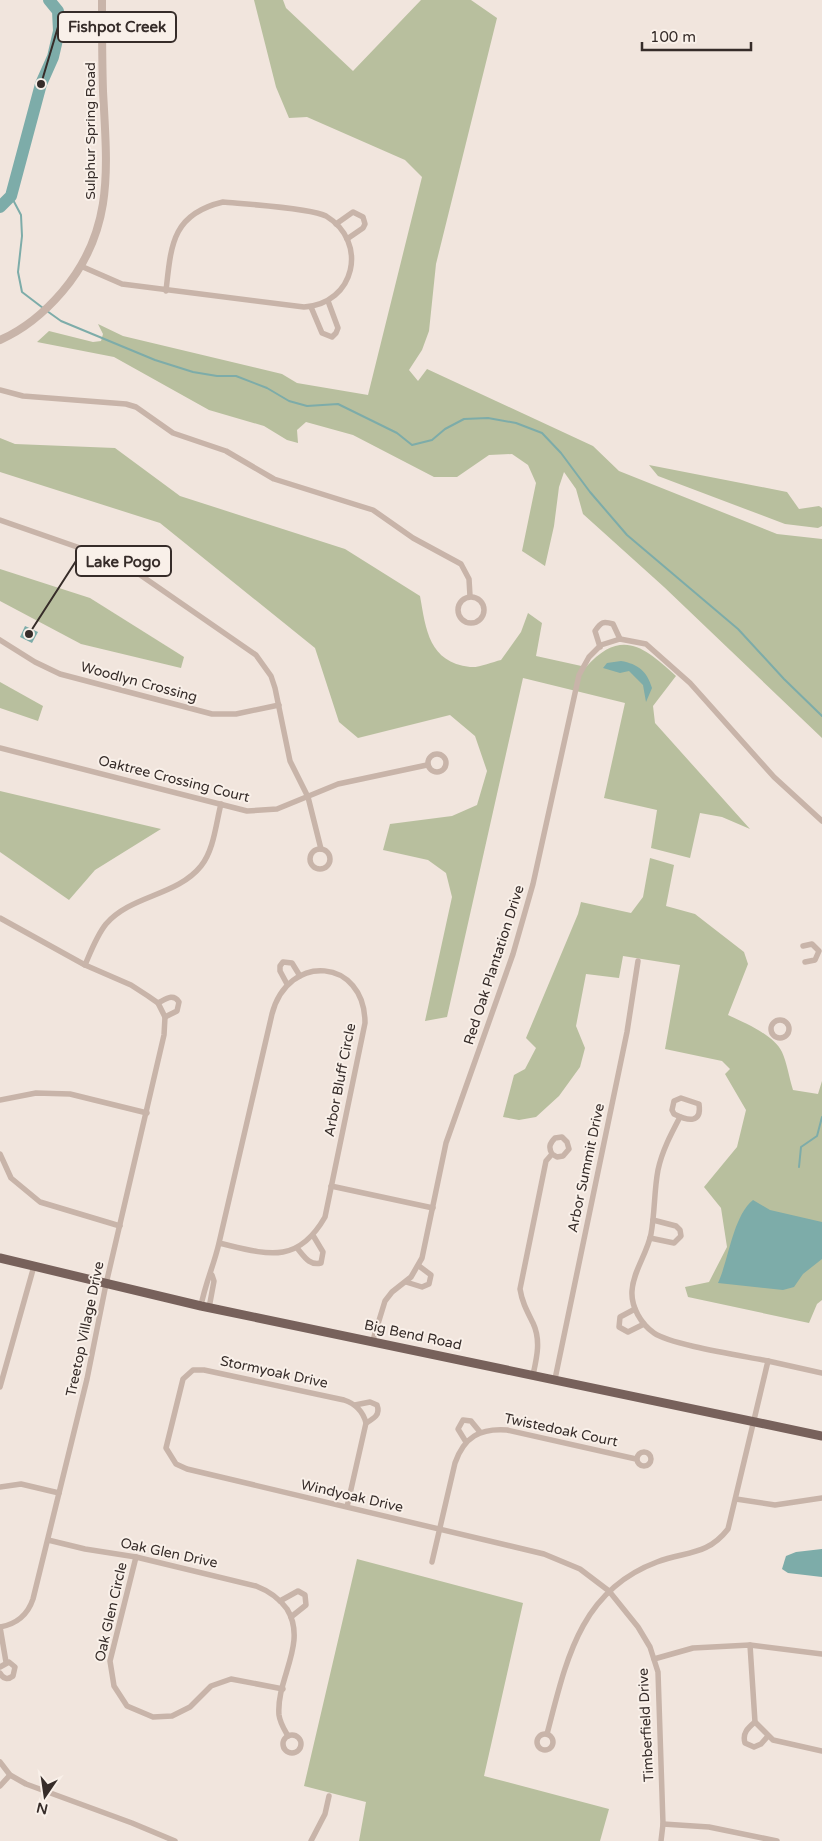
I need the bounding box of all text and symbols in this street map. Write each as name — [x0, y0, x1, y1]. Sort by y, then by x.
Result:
callout: Fishpot Creek — [58, 12, 176, 42]
text: Fishpot Creek — [68, 18, 166, 37]
scale bar — [642, 20, 751, 52]
text: 100 m — [650, 28, 696, 46]
street label: Sulphur Spring Road — [82, 62, 99, 200]
callout: Lake Pogo — [76, 546, 171, 576]
text: Lake Pogo — [85, 553, 161, 572]
street label: Woodlyn Crossing — [79, 658, 199, 706]
street label: Oaktree Crossing Court — [97, 752, 252, 806]
street label: Red Oak Plantation Drive — [460, 883, 528, 1047]
street label: Arbor Bluff Circle — [321, 1022, 359, 1138]
street label: Arbor Summit Drive — [564, 1102, 608, 1234]
street label: Treetop Village Drive — [62, 1260, 108, 1398]
street label: Big Bend Road — [363, 1316, 463, 1354]
street label: Stormyoak Drive — [219, 1352, 330, 1392]
street label: Twistedoak Court — [503, 1410, 620, 1450]
street label: Windyoak Drive — [299, 1476, 405, 1516]
street label: Oak Glen Drive — [119, 1534, 219, 1572]
street label: Oak Glen Circle — [91, 1560, 131, 1663]
street label: Timberfield Drive — [635, 1668, 657, 1782]
north arrow — [20, 1771, 70, 1821]
text: N — [35, 1799, 50, 1818]

